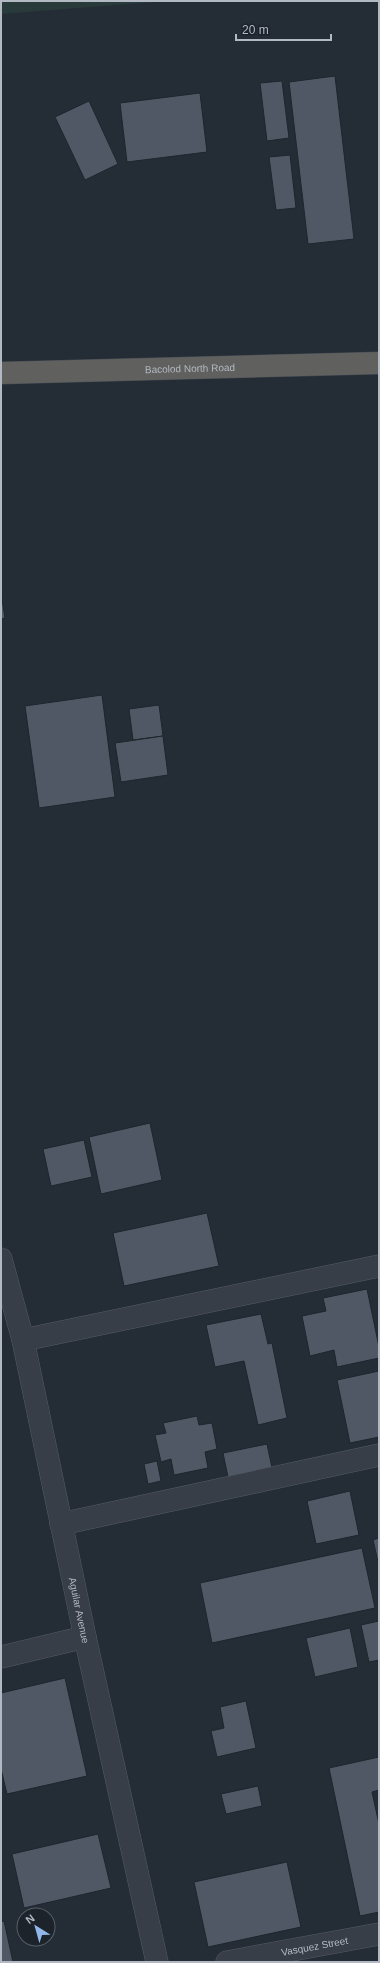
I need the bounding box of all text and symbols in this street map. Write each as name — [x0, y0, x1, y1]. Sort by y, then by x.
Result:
scale bar — [236, 16, 331, 42]
text: 20 m — [242, 23, 269, 37]
street label: Bacolod North Road — [145, 362, 235, 375]
street label: Aguilar Avenue — [67, 1576, 91, 1645]
north arrow — [16, 1907, 56, 1947]
text: N — [23, 1912, 37, 1926]
street label: Vasquez Street — [280, 1935, 349, 1958]

